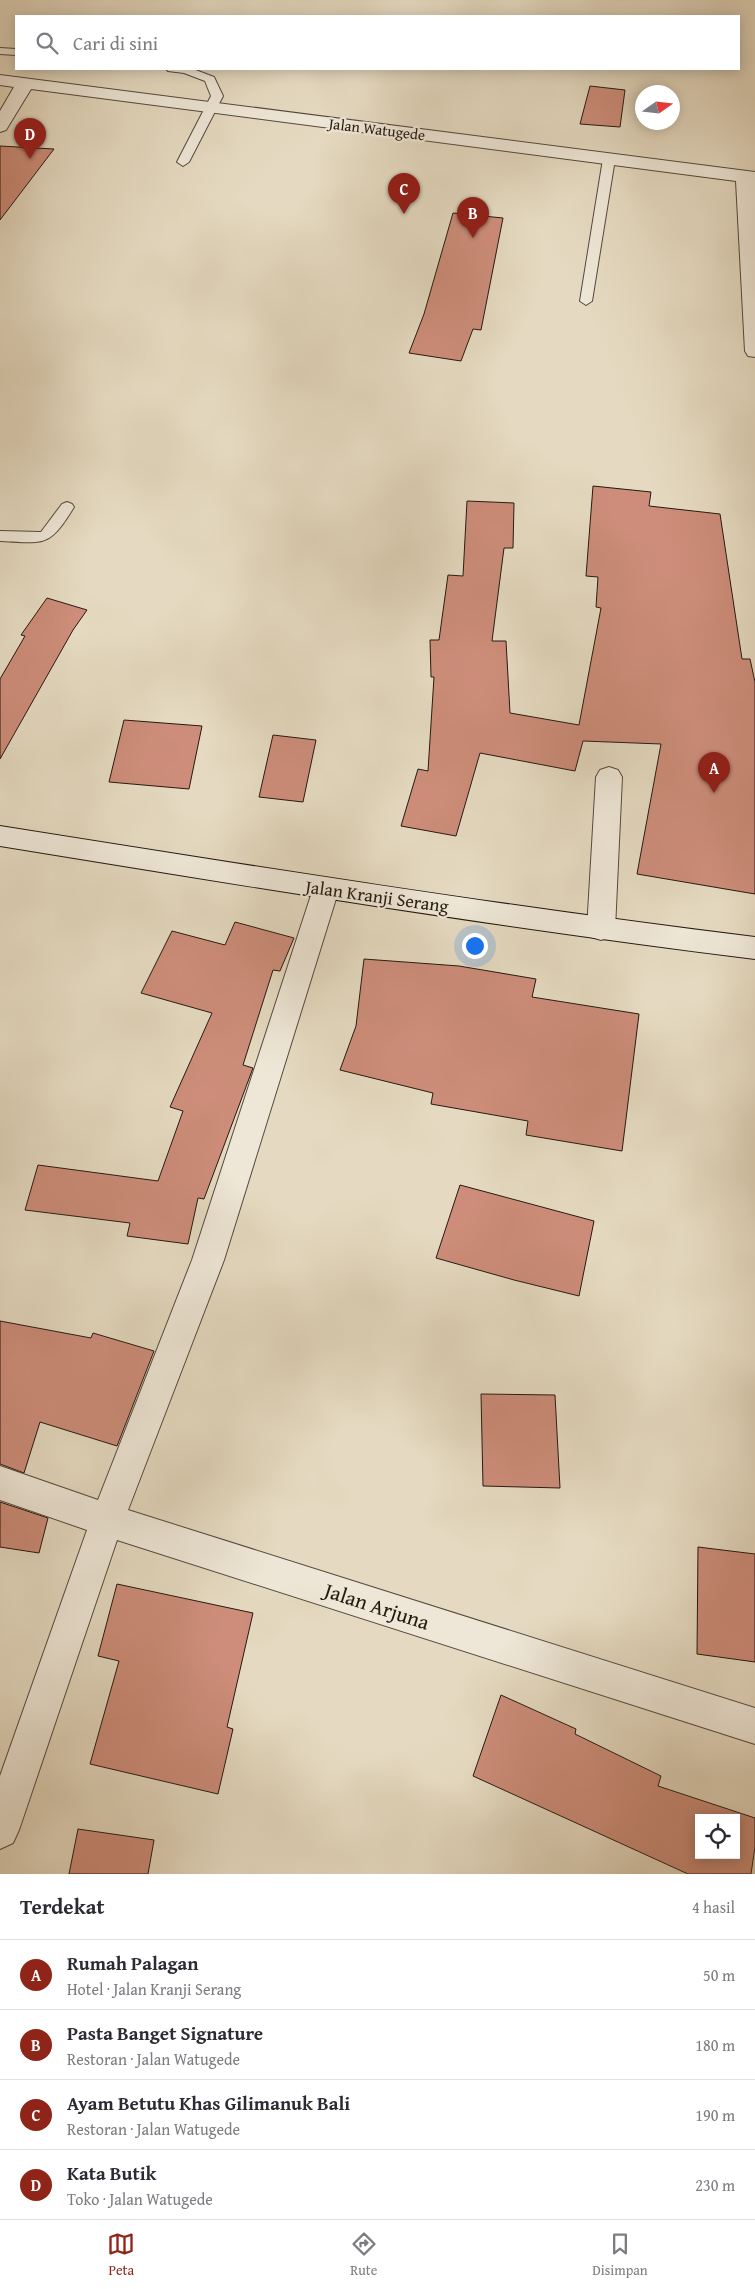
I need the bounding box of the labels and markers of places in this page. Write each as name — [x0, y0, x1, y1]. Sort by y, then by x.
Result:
pin: D — [14, 118, 46, 159]
pin: C — [388, 173, 420, 214]
pin: B — [457, 197, 489, 238]
pin: A — [698, 752, 730, 793]

